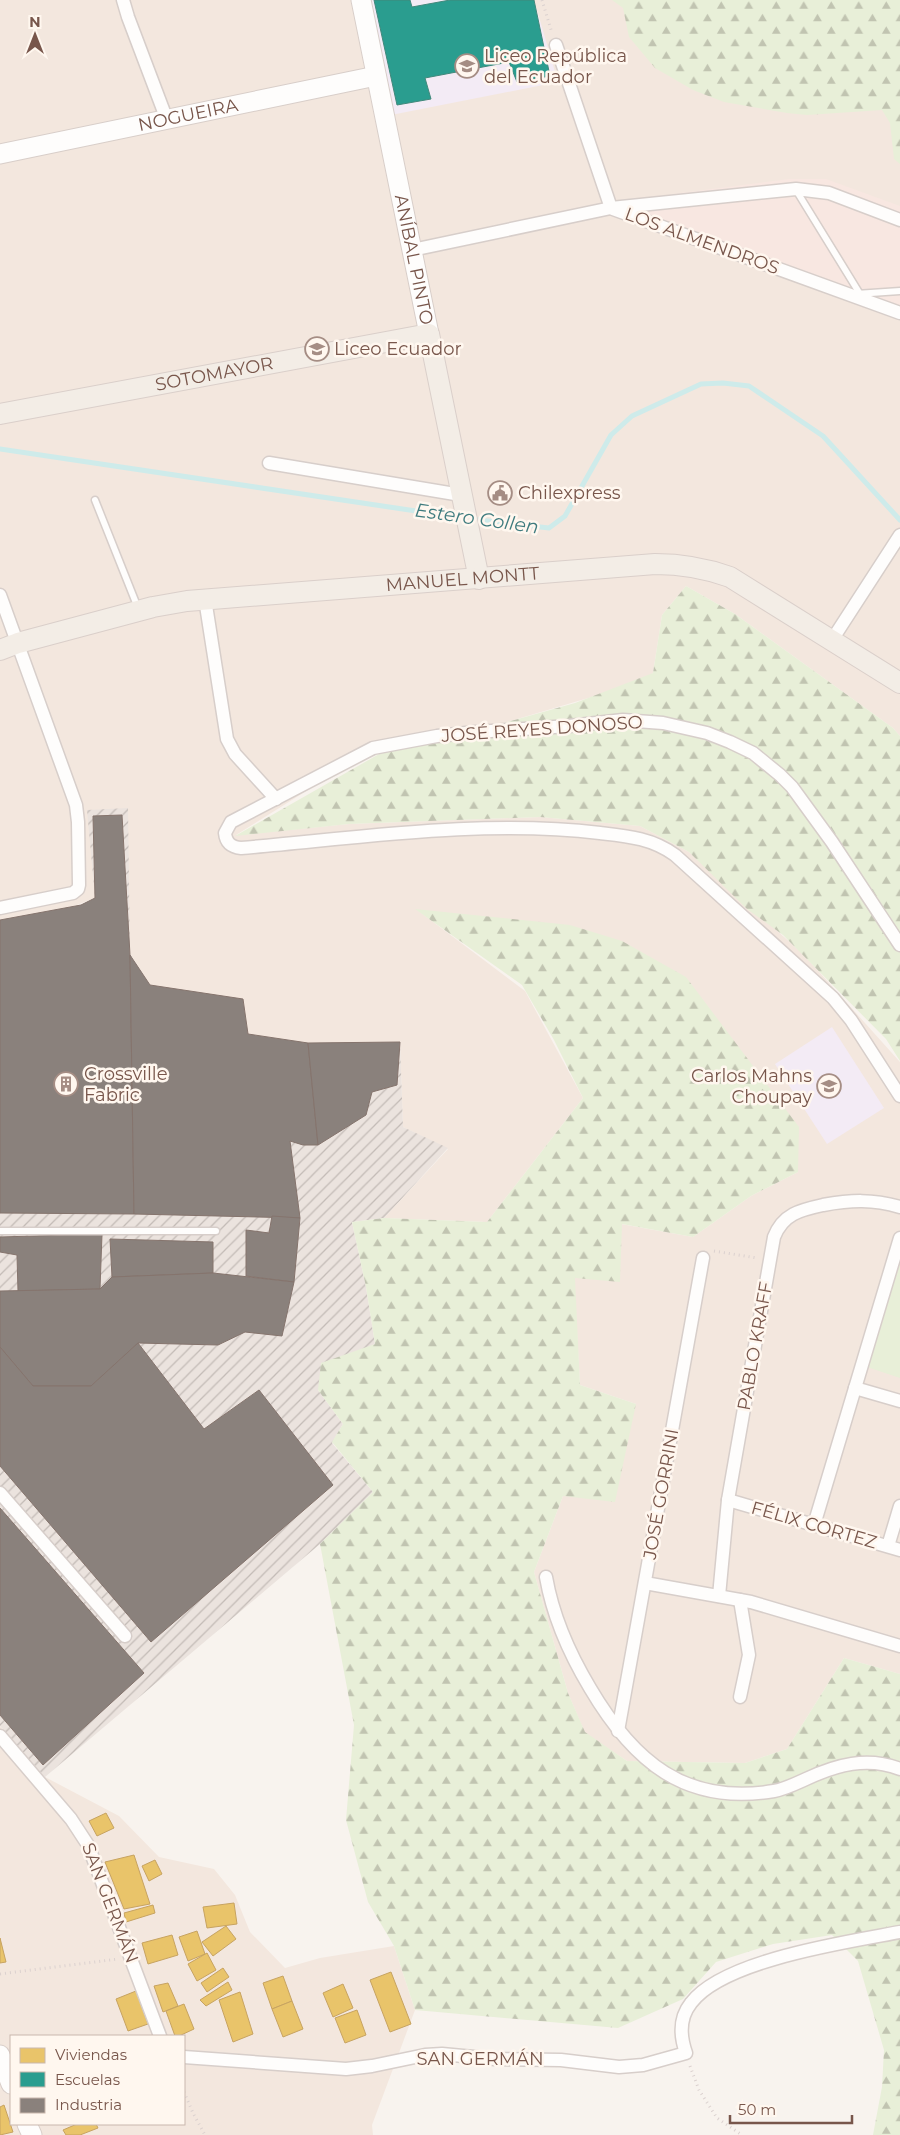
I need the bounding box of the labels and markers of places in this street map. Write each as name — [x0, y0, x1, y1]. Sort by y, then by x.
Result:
place label: Liceo República del Ecuador — [484, 45, 627, 88]
school or university icon: Liceo República del Ecuador — [454, 53, 480, 79]
school or university icon: Liceo Ecuador — [304, 336, 330, 362]
place label: Liceo Ecuador — [334, 338, 462, 360]
public building icon: Chilexpress — [487, 480, 513, 506]
place label: Chilexpress — [518, 482, 621, 504]
place label: Crossville Fabric — [84, 1063, 168, 1106]
place label: Carlos Mahns Choupay — [691, 1065, 812, 1108]
building icon: Crossville Fabric — [53, 1071, 79, 1097]
school or university icon: Carlos Mahns Choupay — [816, 1073, 842, 1099]

